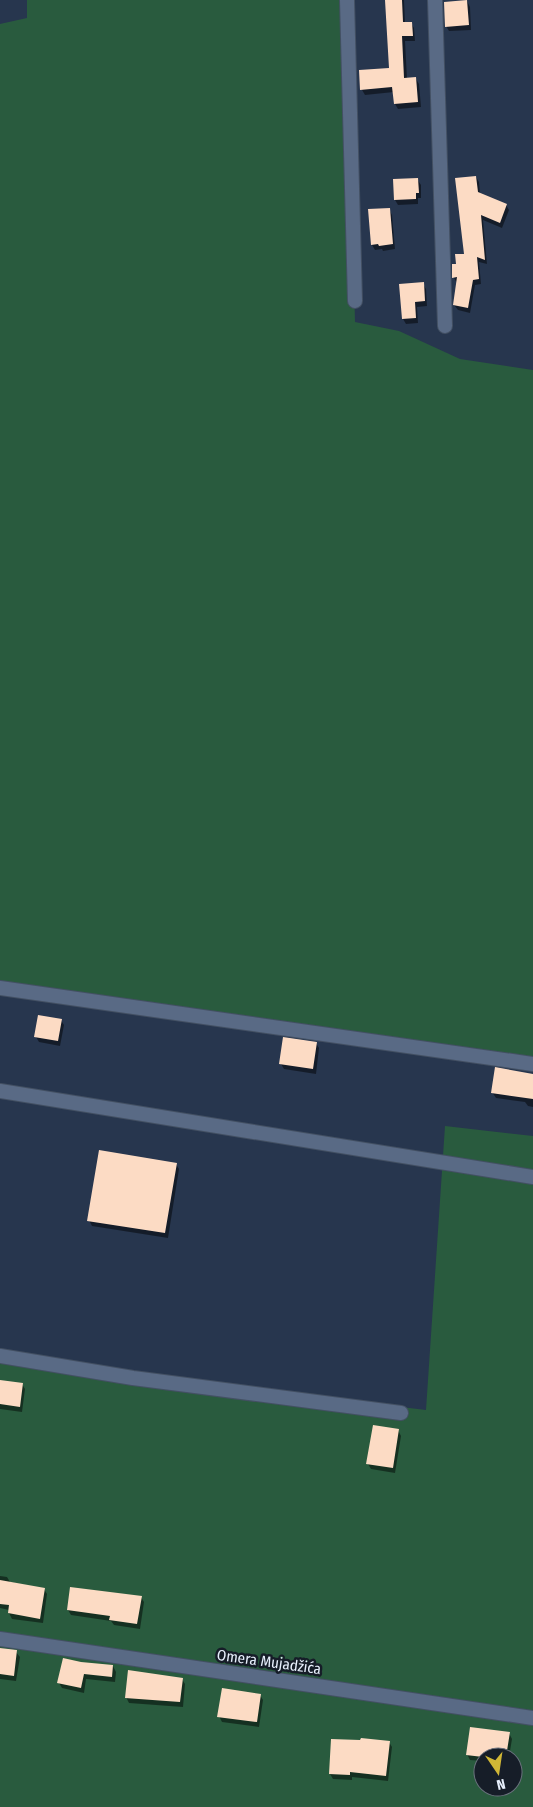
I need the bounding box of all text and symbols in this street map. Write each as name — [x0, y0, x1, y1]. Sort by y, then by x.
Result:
street label: Omera Mujadžića — [216, 1646, 322, 1678]
north arrow — [473, 1747, 523, 1797]
text: N — [495, 1775, 507, 1793]

